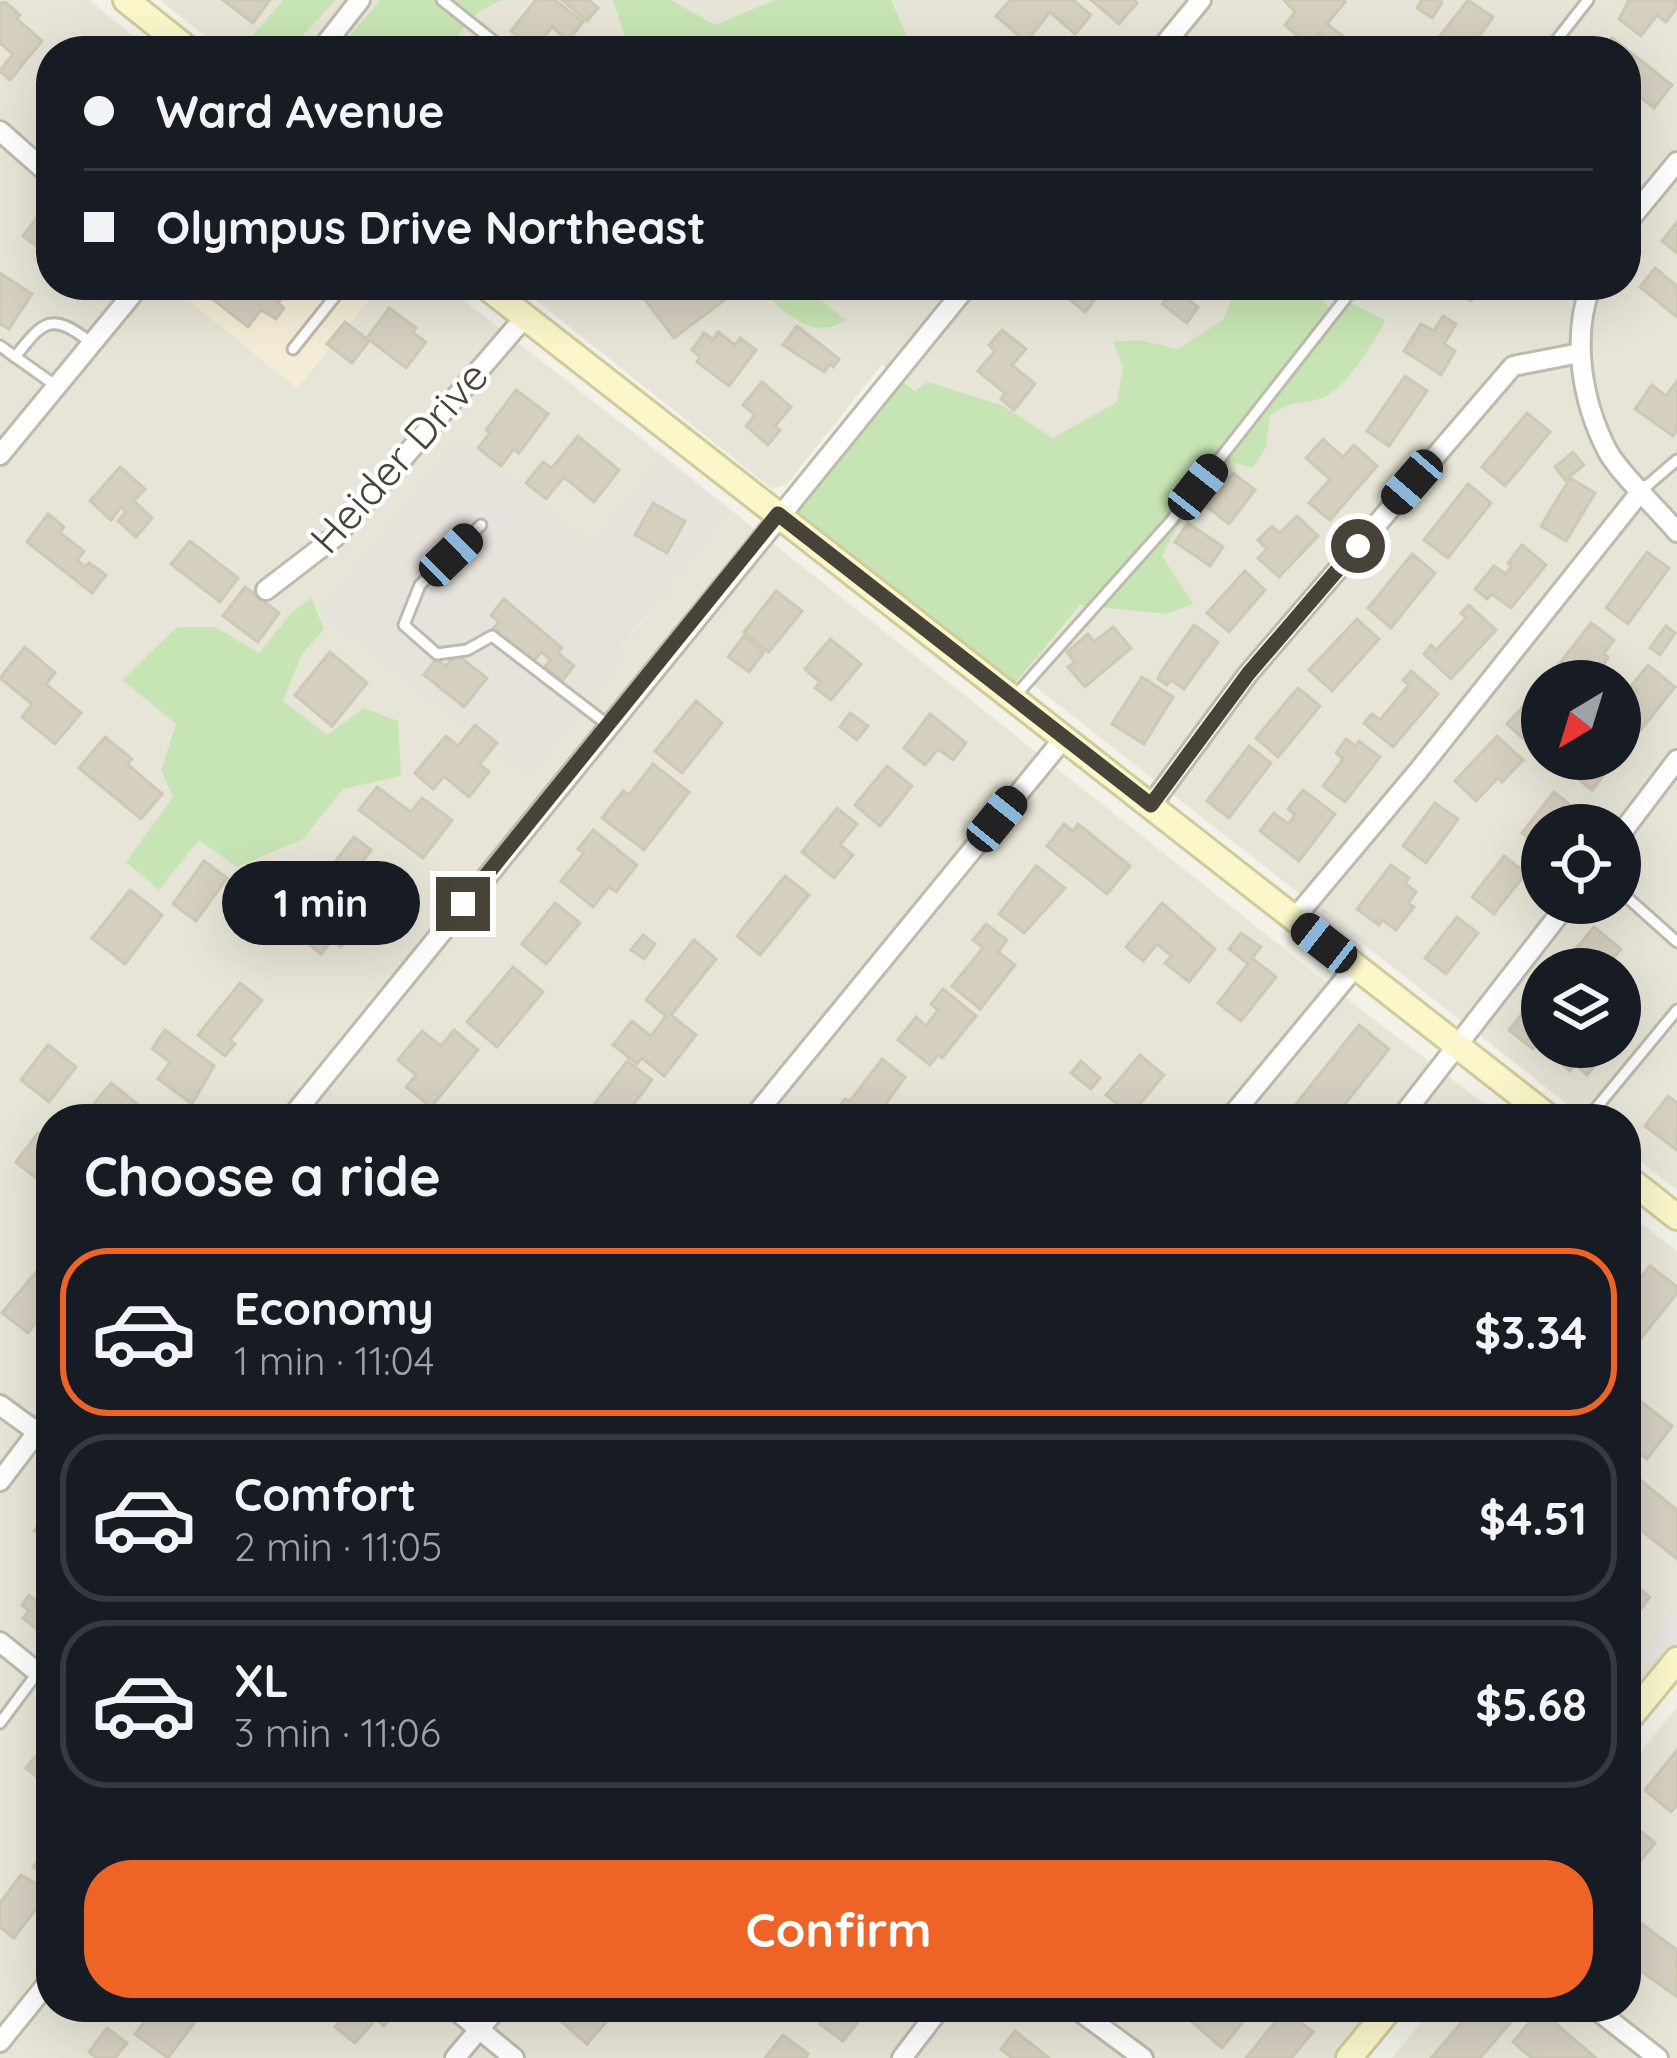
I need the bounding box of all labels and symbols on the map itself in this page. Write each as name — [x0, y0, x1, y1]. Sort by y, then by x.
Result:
street label: Heider Drive — [298, 349, 499, 564]
car — [1375, 443, 1449, 521]
car — [1162, 448, 1234, 526]
car — [413, 517, 489, 593]
route start — [1331, 519, 1385, 573]
north arrow — [1521, 660, 1641, 780]
car — [960, 780, 1034, 858]
callout: 1 min — [223, 862, 421, 946]
route end — [436, 877, 490, 931]
car — [1285, 907, 1363, 979]

